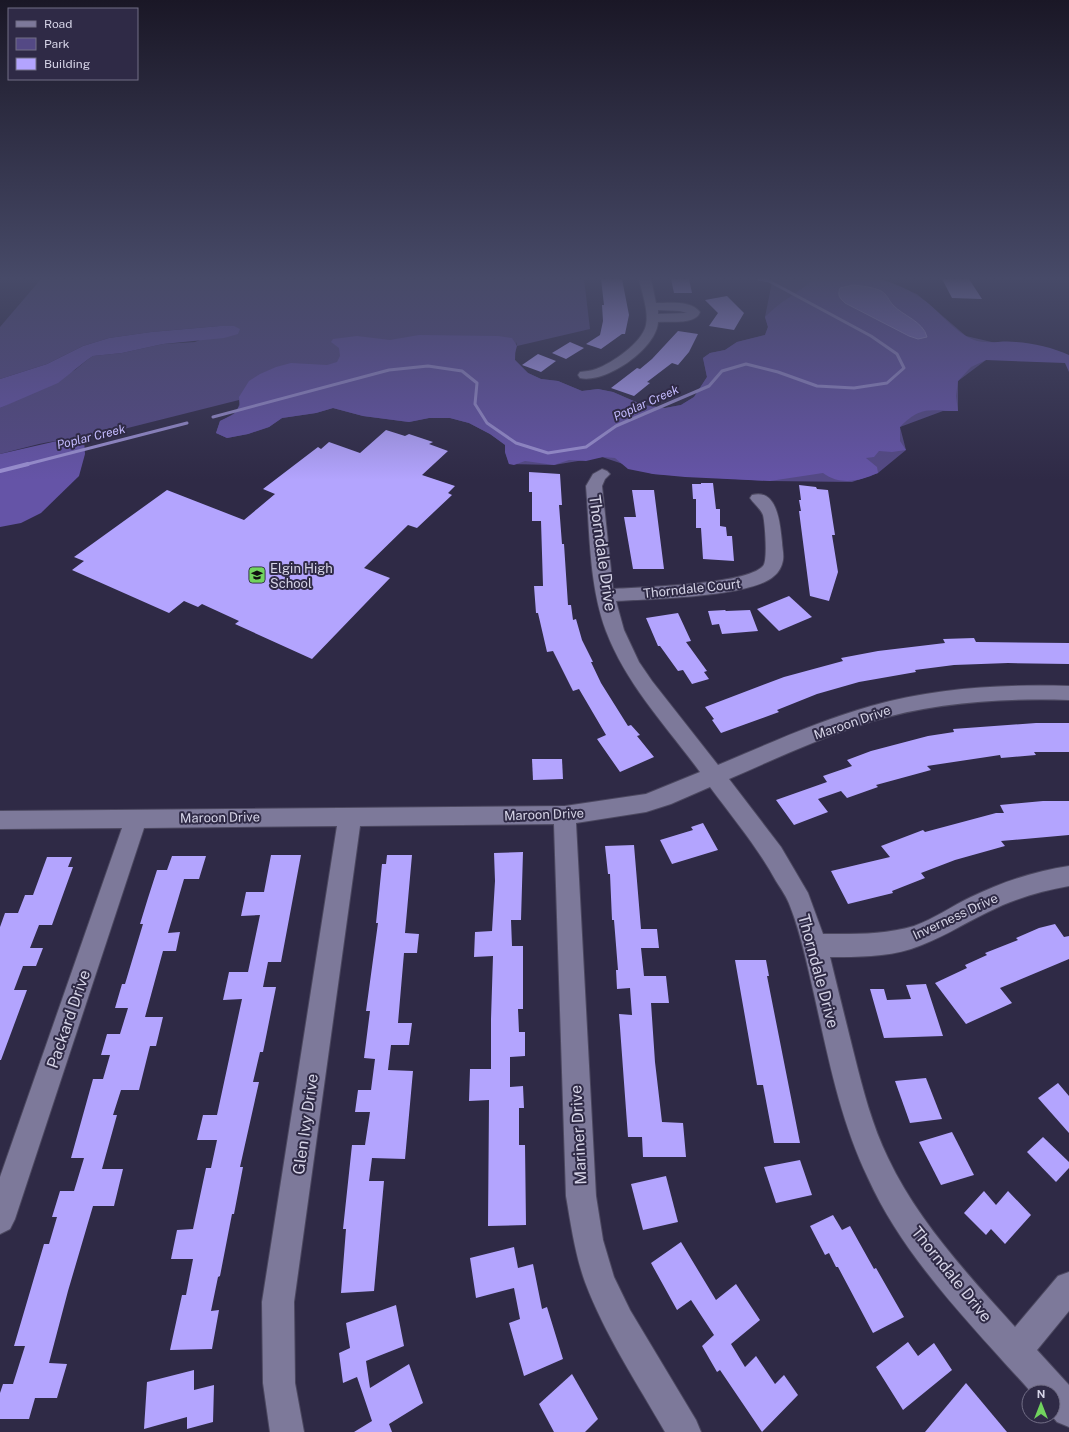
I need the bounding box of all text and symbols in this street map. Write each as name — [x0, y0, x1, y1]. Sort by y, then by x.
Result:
legend — [8, 8, 138, 80]
text: Road — [44, 17, 72, 31]
text: Park — [44, 37, 70, 51]
text: Building — [44, 57, 90, 71]
water label: Poplar Creek — [611, 382, 681, 424]
water label: Poplar Creek — [55, 422, 127, 452]
street label: Thorndale Drive — [585, 494, 620, 612]
place label: Elgin High School — [270, 561, 333, 591]
school or university icon: Elgin High School — [247, 565, 267, 585]
street label: Thorndale Court — [643, 576, 742, 601]
street label: Maroon Drive — [812, 702, 892, 743]
street label: Maroon Drive — [504, 806, 584, 823]
street label: Maroon Drive — [180, 809, 260, 826]
street label: Inverness Drive — [910, 890, 1000, 943]
street label: Thorndale Drive — [794, 912, 843, 1030]
street label: Packard Drive — [43, 967, 94, 1071]
street label: Glen Ivy Drive — [289, 1072, 322, 1176]
street label: Mariner Drive — [566, 1085, 591, 1185]
street label: Thorndale Drive — [907, 1223, 996, 1326]
north arrow — [1021, 1384, 1061, 1424]
text: N — [1037, 1388, 1045, 1400]

